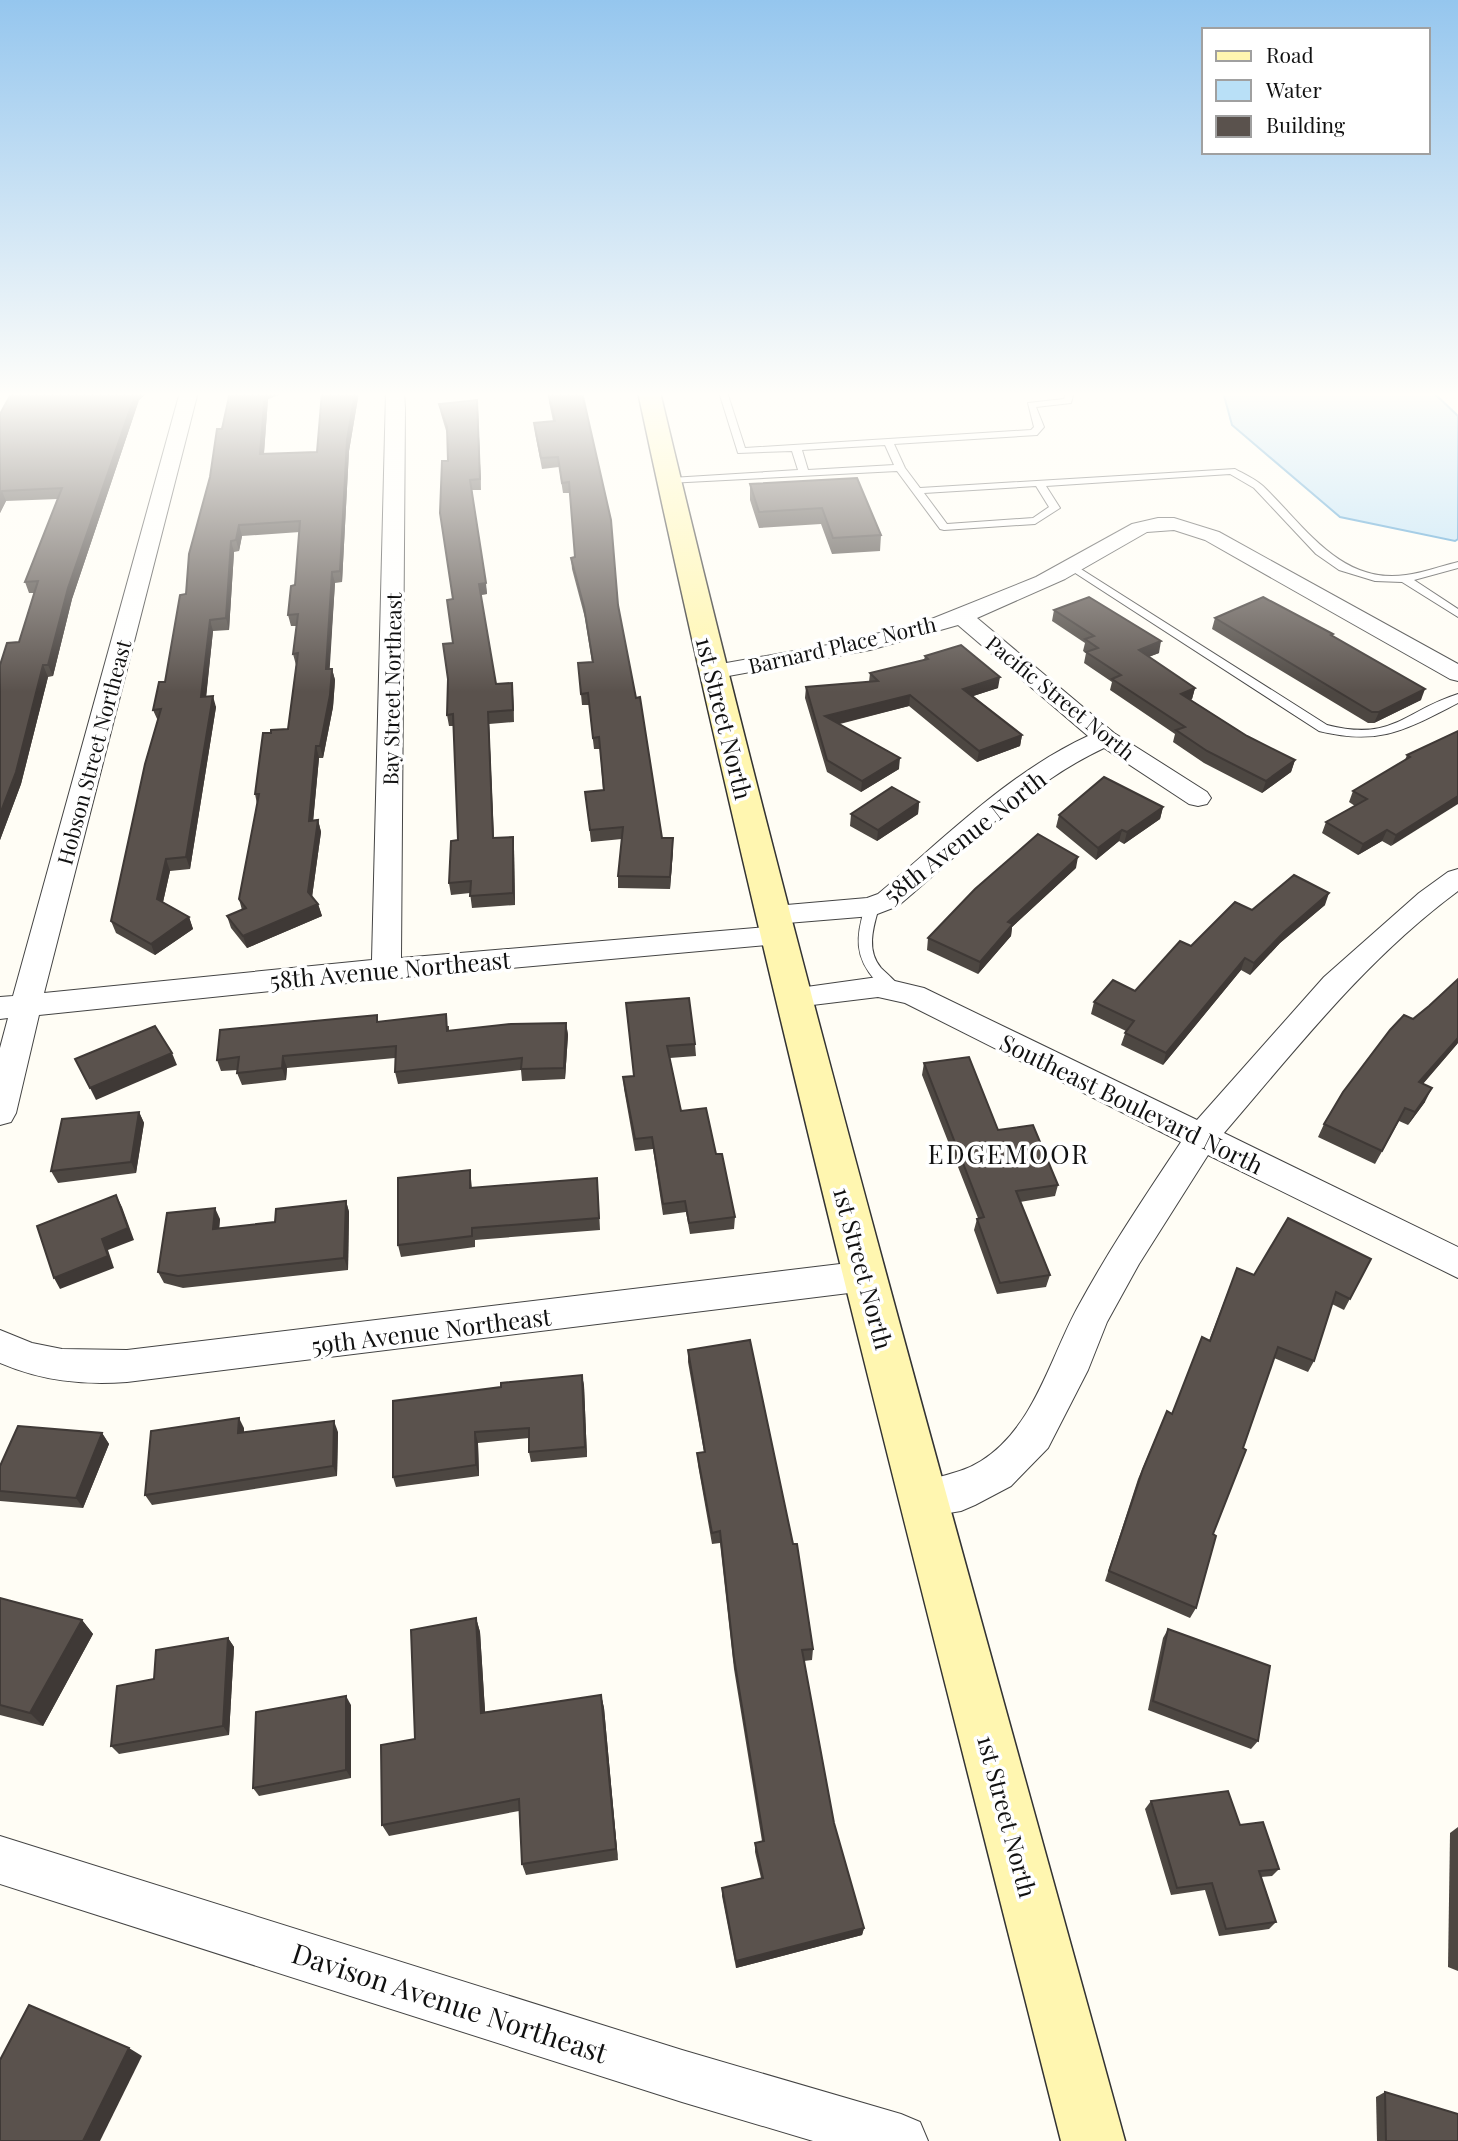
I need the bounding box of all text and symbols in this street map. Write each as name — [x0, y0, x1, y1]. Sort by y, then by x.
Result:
legend — [1202, 28, 1430, 154]
text: Road — [1266, 40, 1314, 68]
text: Water — [1265, 75, 1322, 103]
text: Building — [1266, 110, 1345, 138]
street label: Bay Street Northeast — [375, 592, 407, 786]
street label: Barnard Place North — [745, 609, 939, 679]
street label: Pacific Street North — [981, 628, 1142, 766]
street label: 1st Street North — [689, 633, 761, 803]
street label: Hobson Street Northeast — [49, 636, 137, 868]
street label: 58th Avenue North — [876, 762, 1052, 910]
street label: 58th Avenue Northeast — [268, 942, 512, 995]
street label: Southeast Boulevard North — [995, 1025, 1269, 1181]
district label: EDGEMOOR — [928, 1136, 1090, 1171]
street label: 1st Street North — [827, 1183, 901, 1353]
street label: 59th Avenue Northeast — [309, 1299, 553, 1361]
street label: 1st Street North — [971, 1731, 1045, 1901]
street label: Davison Avenue Northeast — [287, 1933, 614, 2071]

